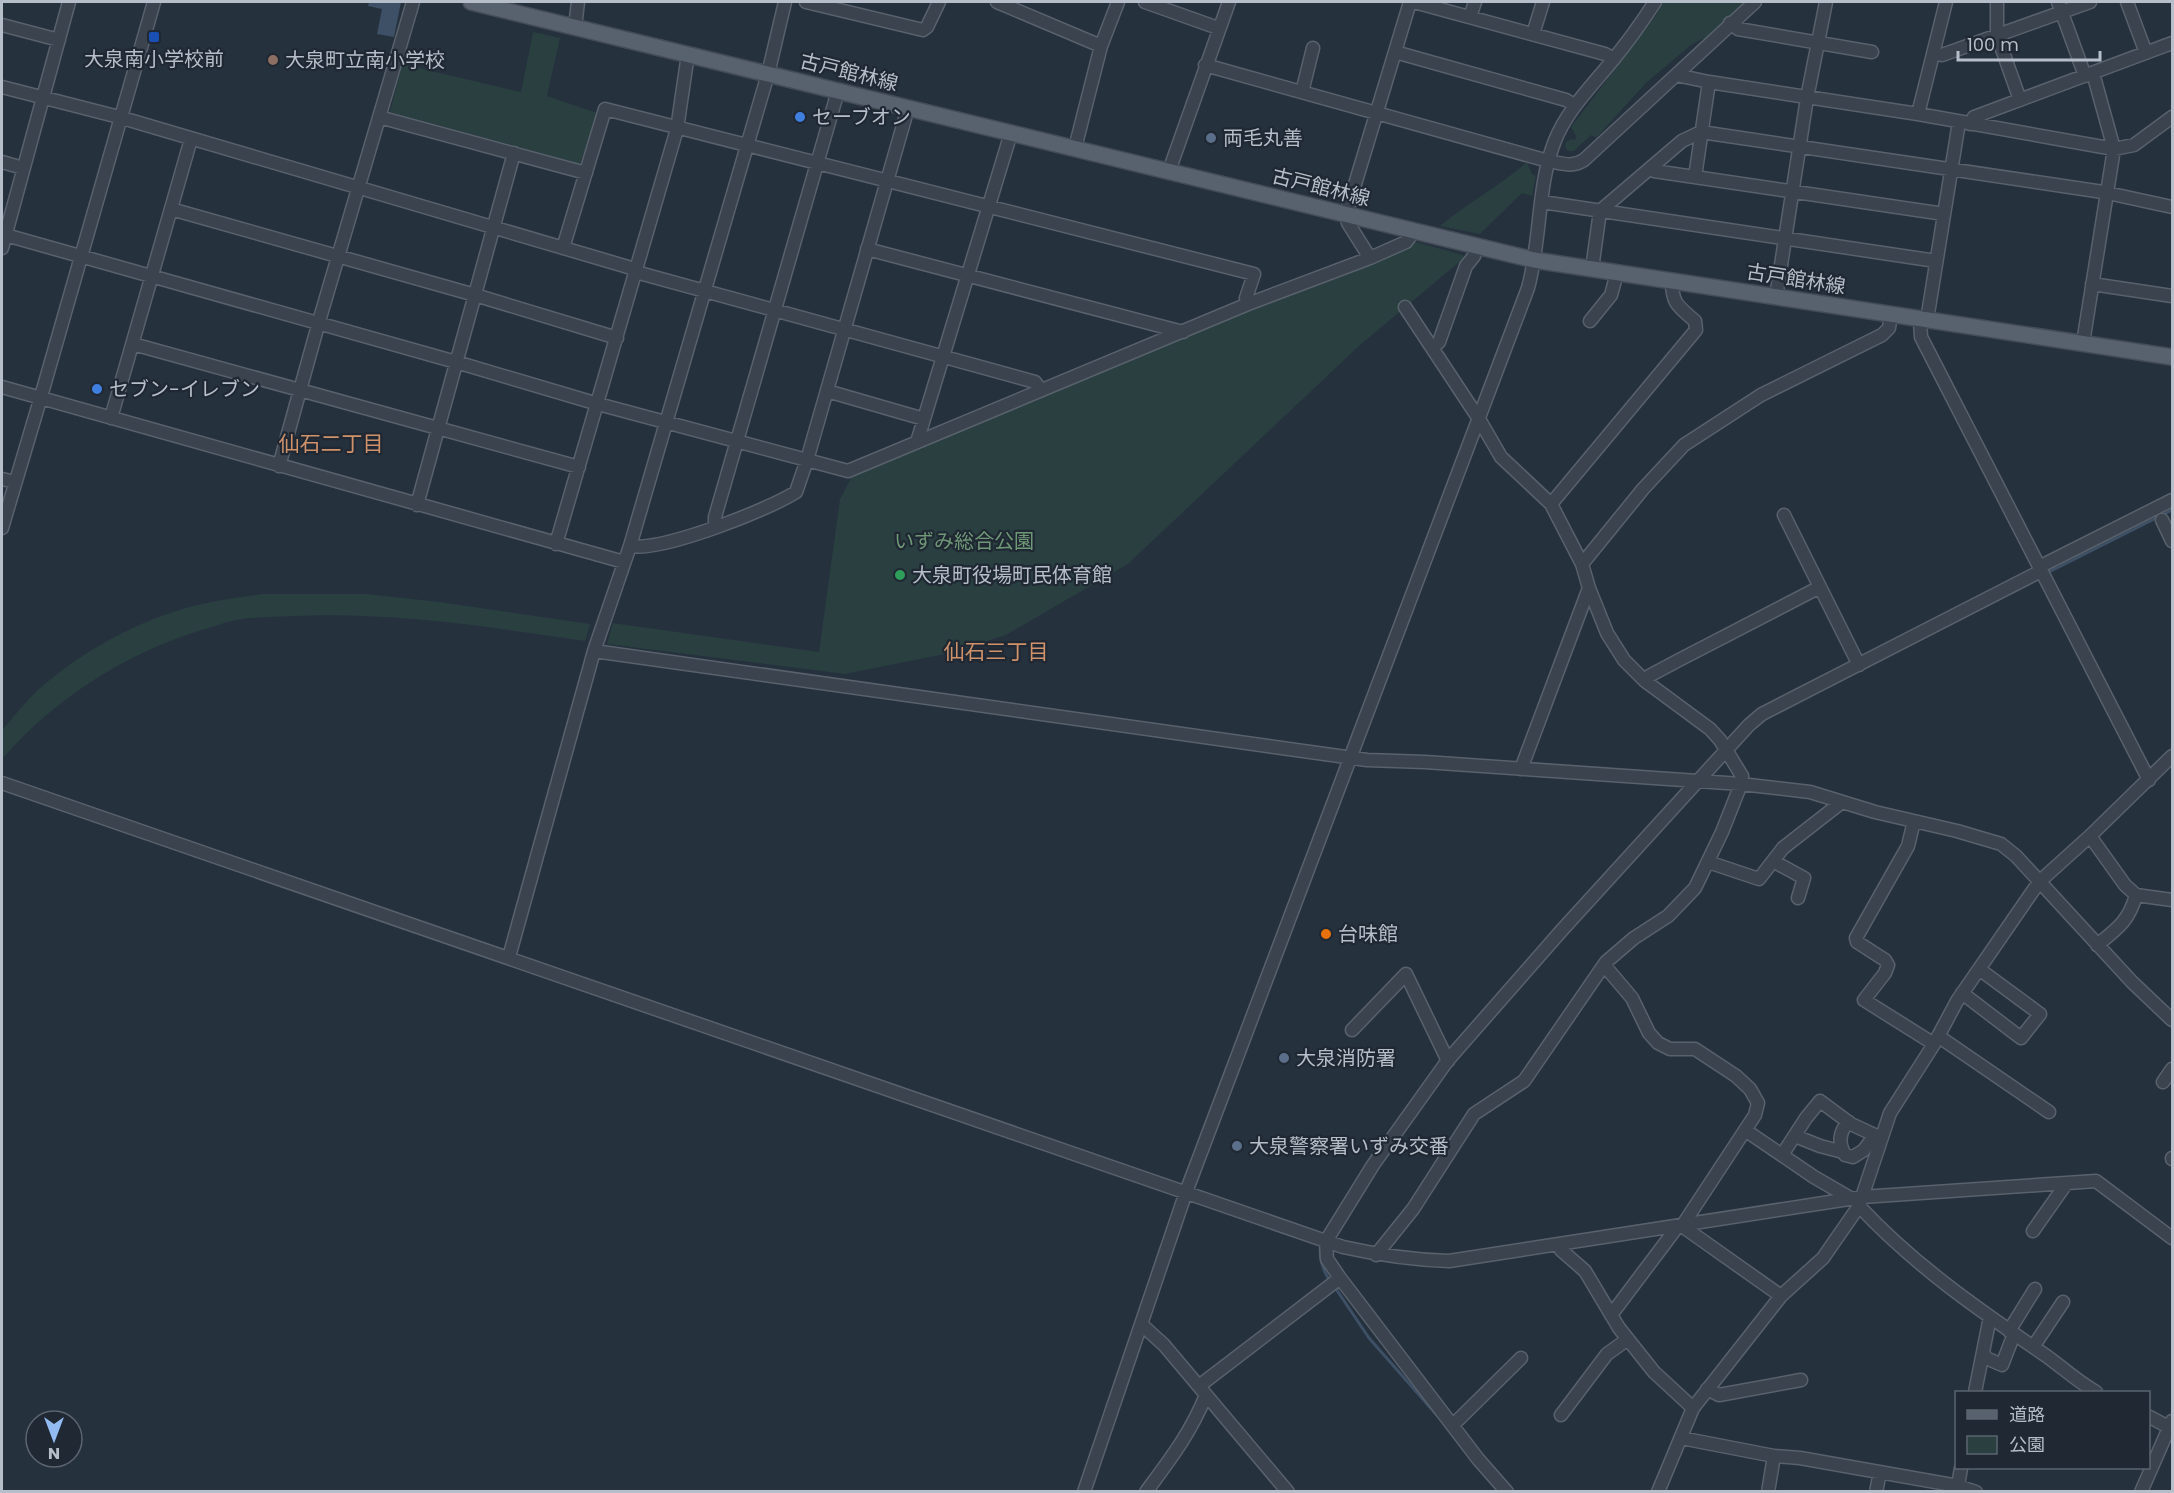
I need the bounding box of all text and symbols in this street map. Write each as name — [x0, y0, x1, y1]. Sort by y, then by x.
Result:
scale bar — [1958, 24, 2100, 62]
marker: 大泉南小学校前 — [147, 30, 161, 44]
text: 100 m — [1967, 32, 2019, 57]
place label: 大泉南小学校前 — [84, 45, 224, 73]
place label: 大泉町立南小学校 — [285, 46, 445, 74]
street label: 古戸館林線 — [797, 46, 901, 98]
marker: 大泉町立南小学校 — [266, 53, 280, 67]
place label: セーブオン — [812, 103, 911, 131]
marker: セーブオン — [793, 110, 807, 124]
place label: 両毛丸善 — [1223, 124, 1303, 152]
marker: 両毛丸善 — [1204, 131, 1218, 145]
street label: 古戸館林線 — [1269, 161, 1373, 213]
street label: 古戸館林線 — [1744, 257, 1848, 301]
place label: セブン-イレブン — [109, 375, 260, 403]
marker: セブン-イレブン — [90, 382, 104, 396]
district label: 仙石二丁目 — [279, 429, 384, 458]
park label: いずみ総合公園 — [894, 527, 1034, 555]
place label: 大泉町役場町民体育館 — [912, 561, 1112, 589]
marker: 大泉町役場町民体育館 — [893, 568, 907, 582]
district label: 仙石三丁目 — [944, 637, 1049, 666]
place label: 台味館 — [1338, 920, 1398, 948]
marker: 台味館 — [1319, 927, 1333, 941]
place label: 大泉消防署 — [1296, 1044, 1396, 1072]
marker: 大泉消防署 — [1277, 1051, 1291, 1065]
place label: 大泉警察署いずみ交番 — [1249, 1132, 1449, 1160]
marker: 大泉警察署いずみ交番 — [1230, 1139, 1244, 1153]
legend — [1955, 1391, 2150, 1469]
text: 道路 — [2009, 1402, 2045, 1427]
north arrow — [24, 1409, 84, 1469]
text: 公園 — [2009, 1432, 2045, 1457]
text: N — [48, 1442, 60, 1465]

